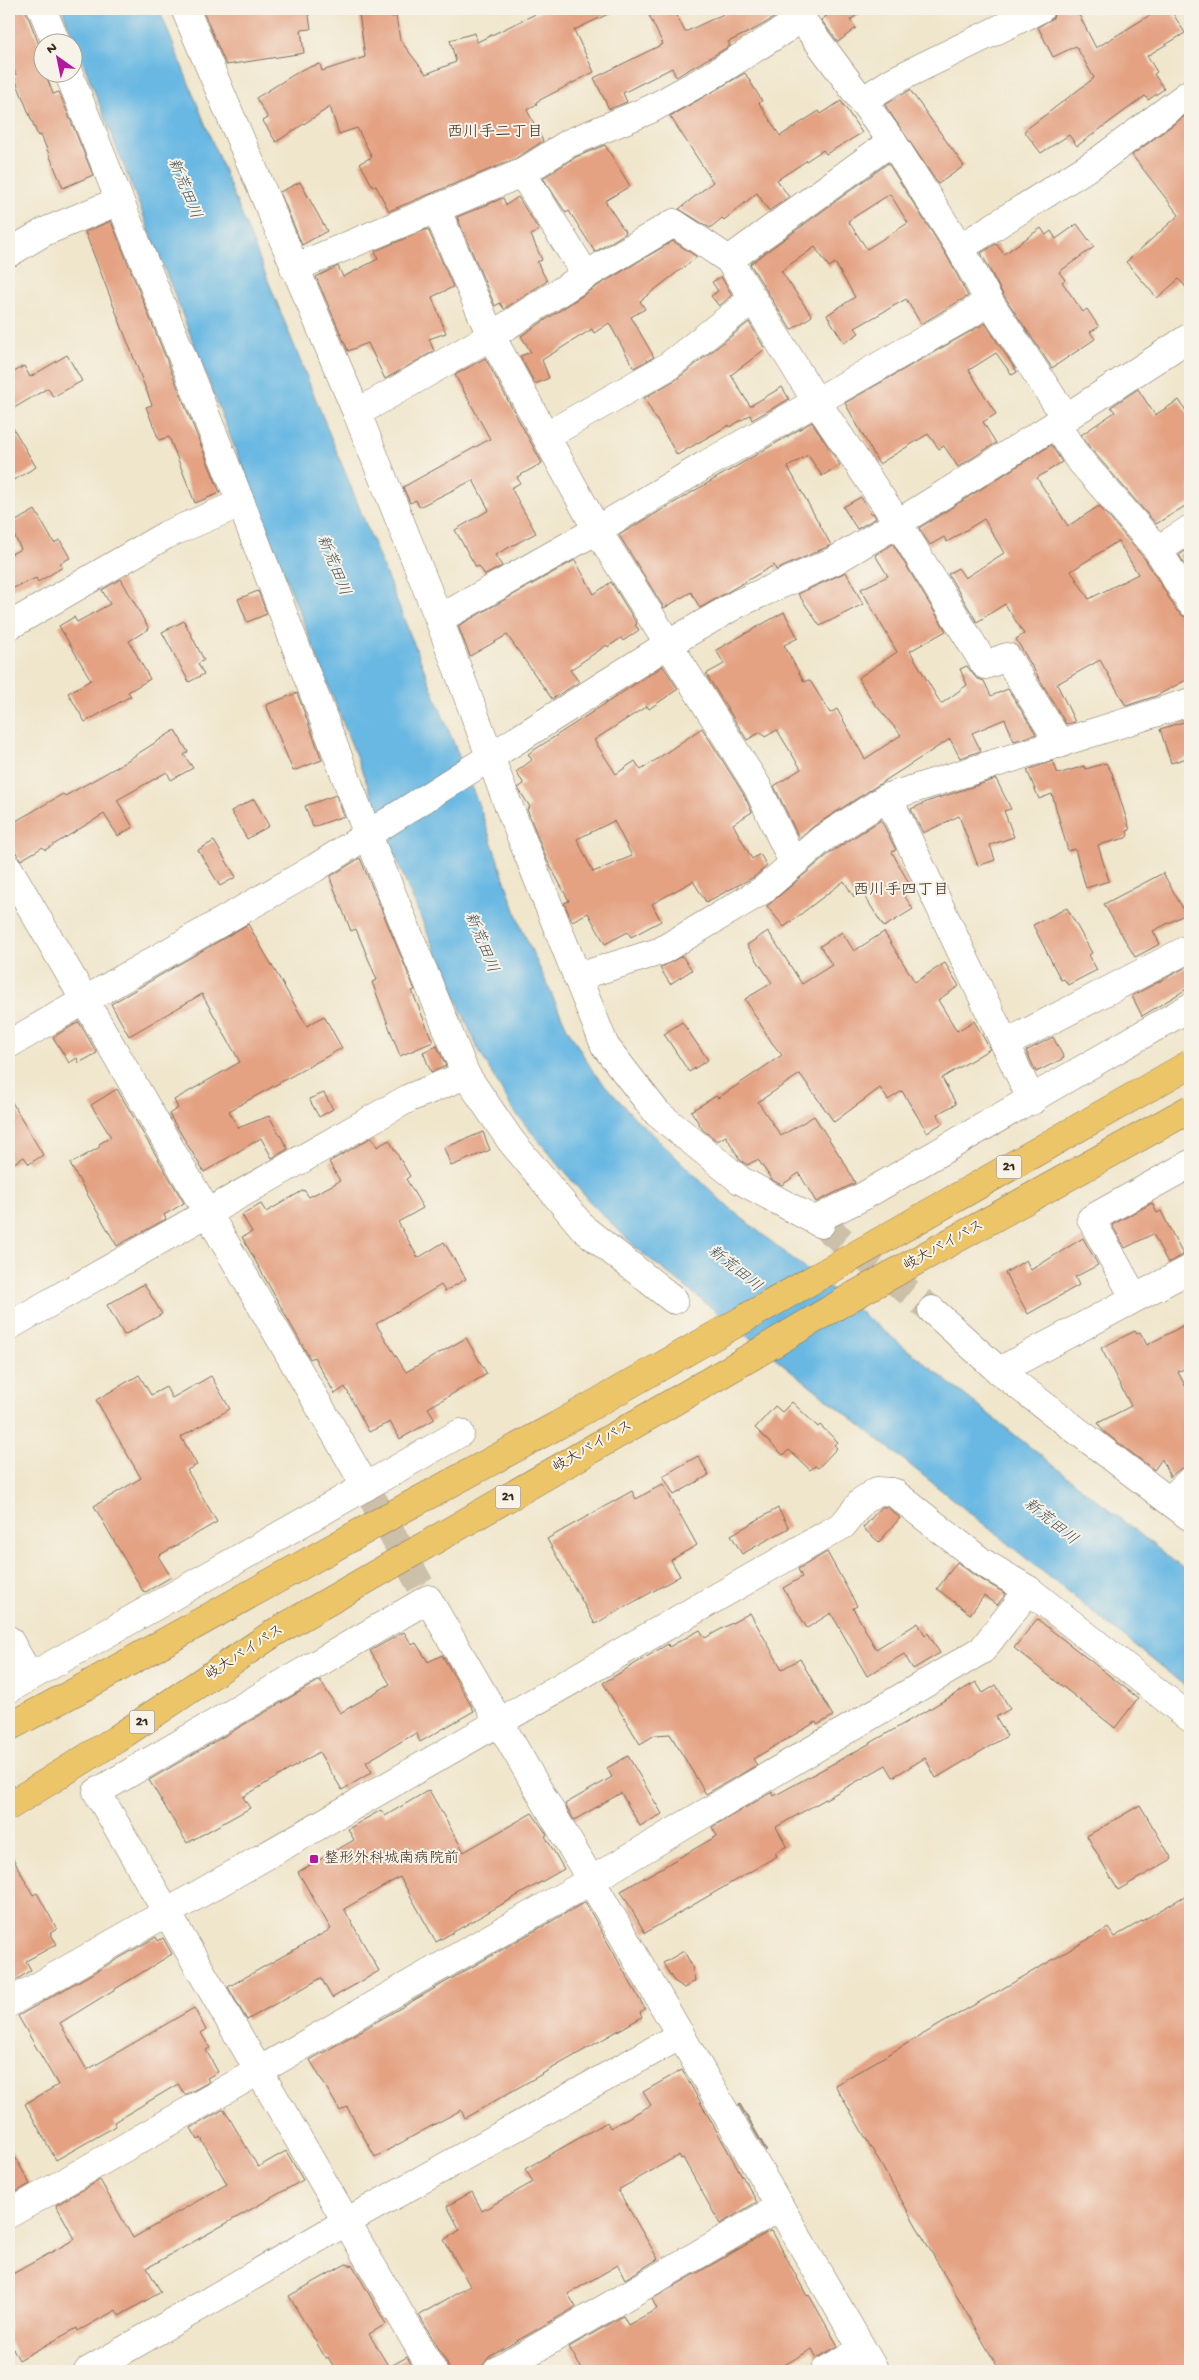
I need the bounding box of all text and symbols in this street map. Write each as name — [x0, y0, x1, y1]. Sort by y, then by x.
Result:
north arrow — [32, 32, 82, 82]
text: N — [44, 40, 61, 59]
district label: 西川手二丁目 — [447, 123, 543, 143]
water label: 新荒田川 — [162, 155, 205, 222]
water label: 新荒田川 — [311, 532, 354, 599]
district label: 西川手四丁目 — [853, 881, 949, 901]
water label: 新荒田川 — [459, 909, 502, 976]
road number: 21 — [996, 1156, 1022, 1178]
street label: 岐大バイパス — [900, 1216, 988, 1276]
water label: 新荒田川 — [703, 1242, 765, 1298]
street label: 岐大バイパス — [550, 1417, 636, 1477]
road number: 21 — [496, 1485, 520, 1508]
water label: 新荒田川 — [1019, 1495, 1081, 1551]
street label: 岐大バイパス — [202, 1621, 288, 1685]
road number: 21 — [130, 1710, 154, 1734]
place label: 整形外科城南病院前 — [324, 1849, 459, 1868]
marker: 整形外科城南病院前 — [308, 1853, 320, 1865]

